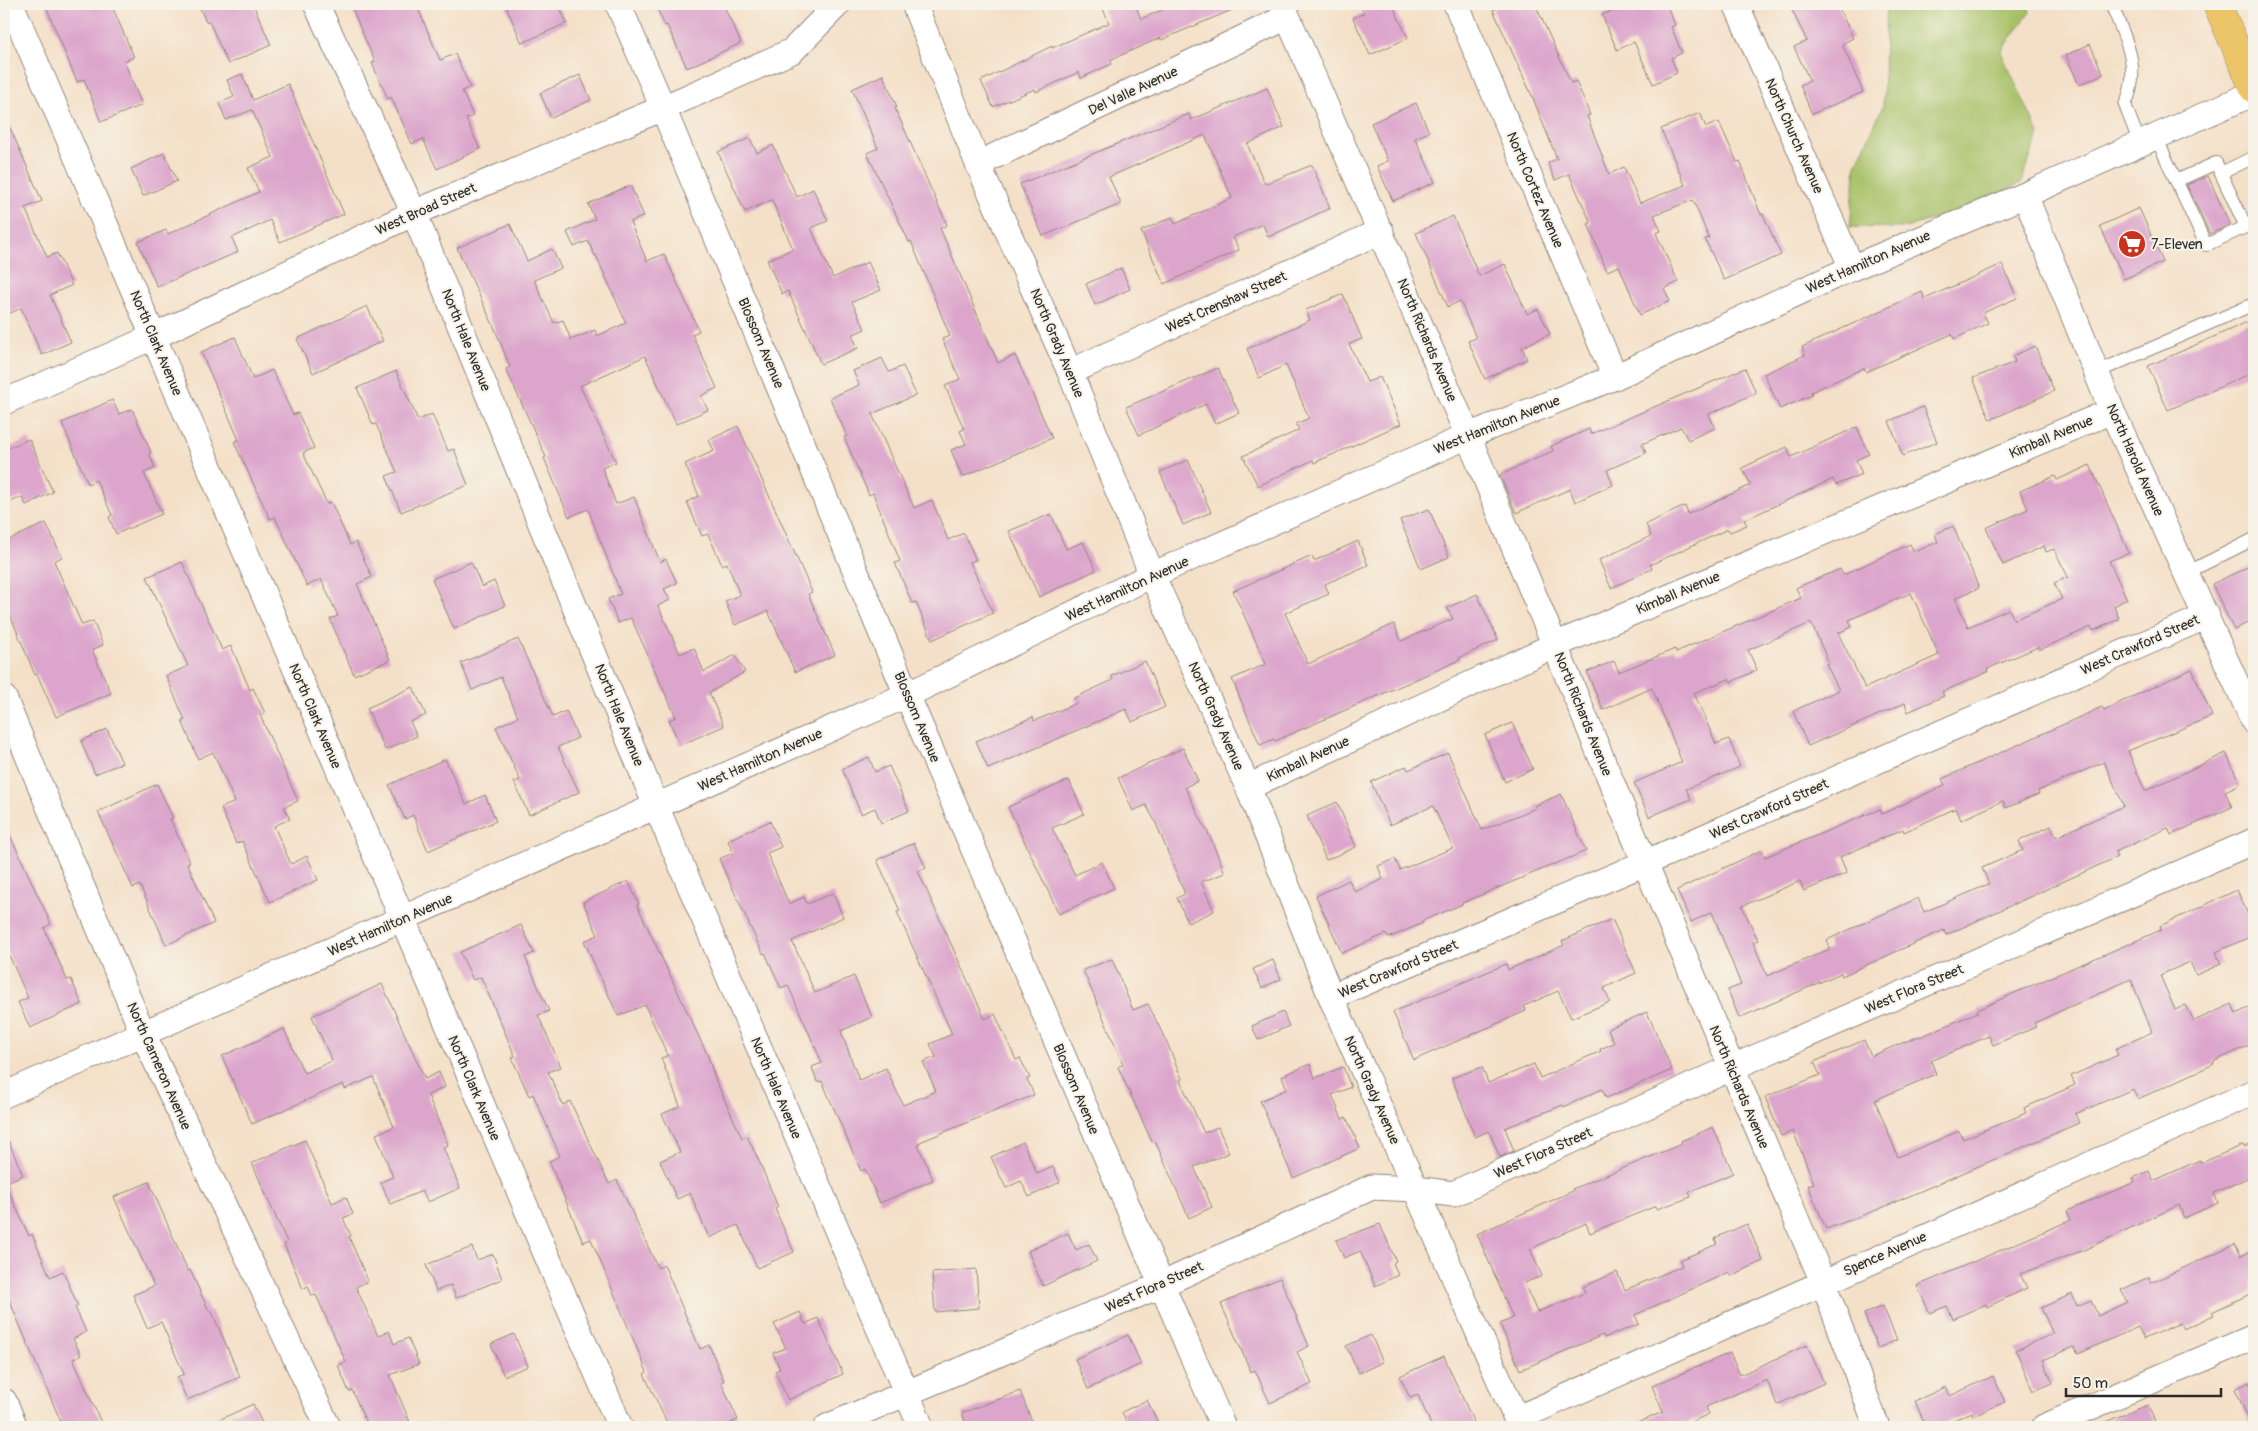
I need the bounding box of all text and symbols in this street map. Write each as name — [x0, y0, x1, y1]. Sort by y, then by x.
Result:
street label: Del Valle Avenue — [1086, 63, 1180, 119]
street label: North Church Avenue — [1761, 76, 1827, 196]
street label: North Cortez Avenue — [1503, 129, 1567, 251]
street label: West Broad Street — [373, 179, 479, 239]
street label: West Hamilton Avenue — [1803, 227, 1933, 297]
supermarket icon: 7-Eleven — [2117, 229, 2147, 259]
place label: 7-Eleven — [2151, 236, 2203, 253]
street label: West Crenshaw Street — [1163, 267, 1290, 336]
street label: North Richards Avenue — [1393, 276, 1461, 404]
street label: North Hale Avenue — [438, 286, 494, 394]
street label: North Grady Avenue — [1026, 286, 1088, 400]
street label: North Clark Avenue — [126, 288, 186, 398]
street label: Blossom Avenue — [734, 295, 788, 391]
street label: West Hamilton Avenue — [1431, 392, 1563, 458]
street label: North Harold Avenue — [2103, 401, 2167, 519]
street label: Kimball Avenue — [2007, 412, 2095, 462]
street label: West Hamilton Avenue — [1062, 553, 1192, 625]
street label: Kimball Avenue — [1634, 568, 1722, 618]
street label: West Crawford Street — [2078, 611, 2202, 679]
street label: North Richards Avenue — [1550, 650, 1616, 778]
street label: North Grady Avenue — [1184, 659, 1248, 773]
street label: North Clark Avenue — [285, 661, 345, 771]
street label: North Hale Avenue — [591, 661, 647, 769]
street label: Blossom Avenue — [890, 669, 944, 765]
street label: West Hamilton Avenue — [695, 725, 825, 795]
street label: Kimball Avenue — [1264, 732, 1352, 786]
street label: West Crawford Street — [1707, 775, 1831, 843]
street label: West Hamilton Avenue — [325, 890, 455, 960]
street label: West Crawford Street — [1336, 936, 1461, 1002]
street label: West Flora Street — [1862, 960, 1966, 1017]
street label: North Cameron Avenue — [123, 1000, 195, 1132]
street label: North Richards Avenue — [1705, 1023, 1773, 1151]
street label: North Clark Avenue — [444, 1033, 504, 1143]
street label: North Grady Avenue — [1340, 1033, 1404, 1147]
street label: North Hale Avenue — [747, 1035, 805, 1142]
street label: Blossom Avenue — [1049, 1041, 1103, 1137]
street label: West Flora Street — [1491, 1124, 1595, 1182]
street label: Spence Avenue — [1841, 1228, 1929, 1280]
street label: West Flora Street — [1102, 1258, 1206, 1316]
scale bar — [2066, 1366, 2220, 1398]
text: 50 m — [2073, 1374, 2108, 1393]

